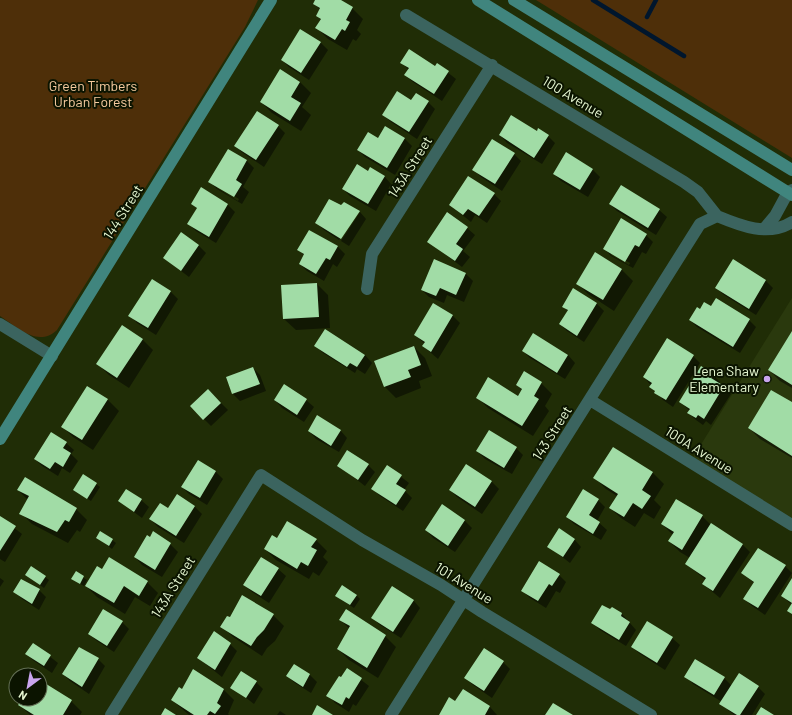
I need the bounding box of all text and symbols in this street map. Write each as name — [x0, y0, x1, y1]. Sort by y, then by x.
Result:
street label: 100 Avenue — [540, 72, 607, 121]
park label: Green Timbers Urban Forest — [49, 77, 138, 110]
street label: 143A Street — [384, 133, 435, 201]
street label: 144 Street — [99, 181, 146, 242]
place label: Lena Shaw Elementary — [689, 362, 760, 395]
marker: Lena Shaw Elementary — [762, 374, 772, 384]
street label: 143 Street — [528, 402, 575, 463]
street label: 100A Avenue — [662, 422, 736, 477]
street label: 143A Street — [147, 553, 198, 621]
street label: 101 Avenue — [432, 558, 496, 607]
north arrow — [8, 667, 48, 707]
text: N — [16, 688, 29, 703]

